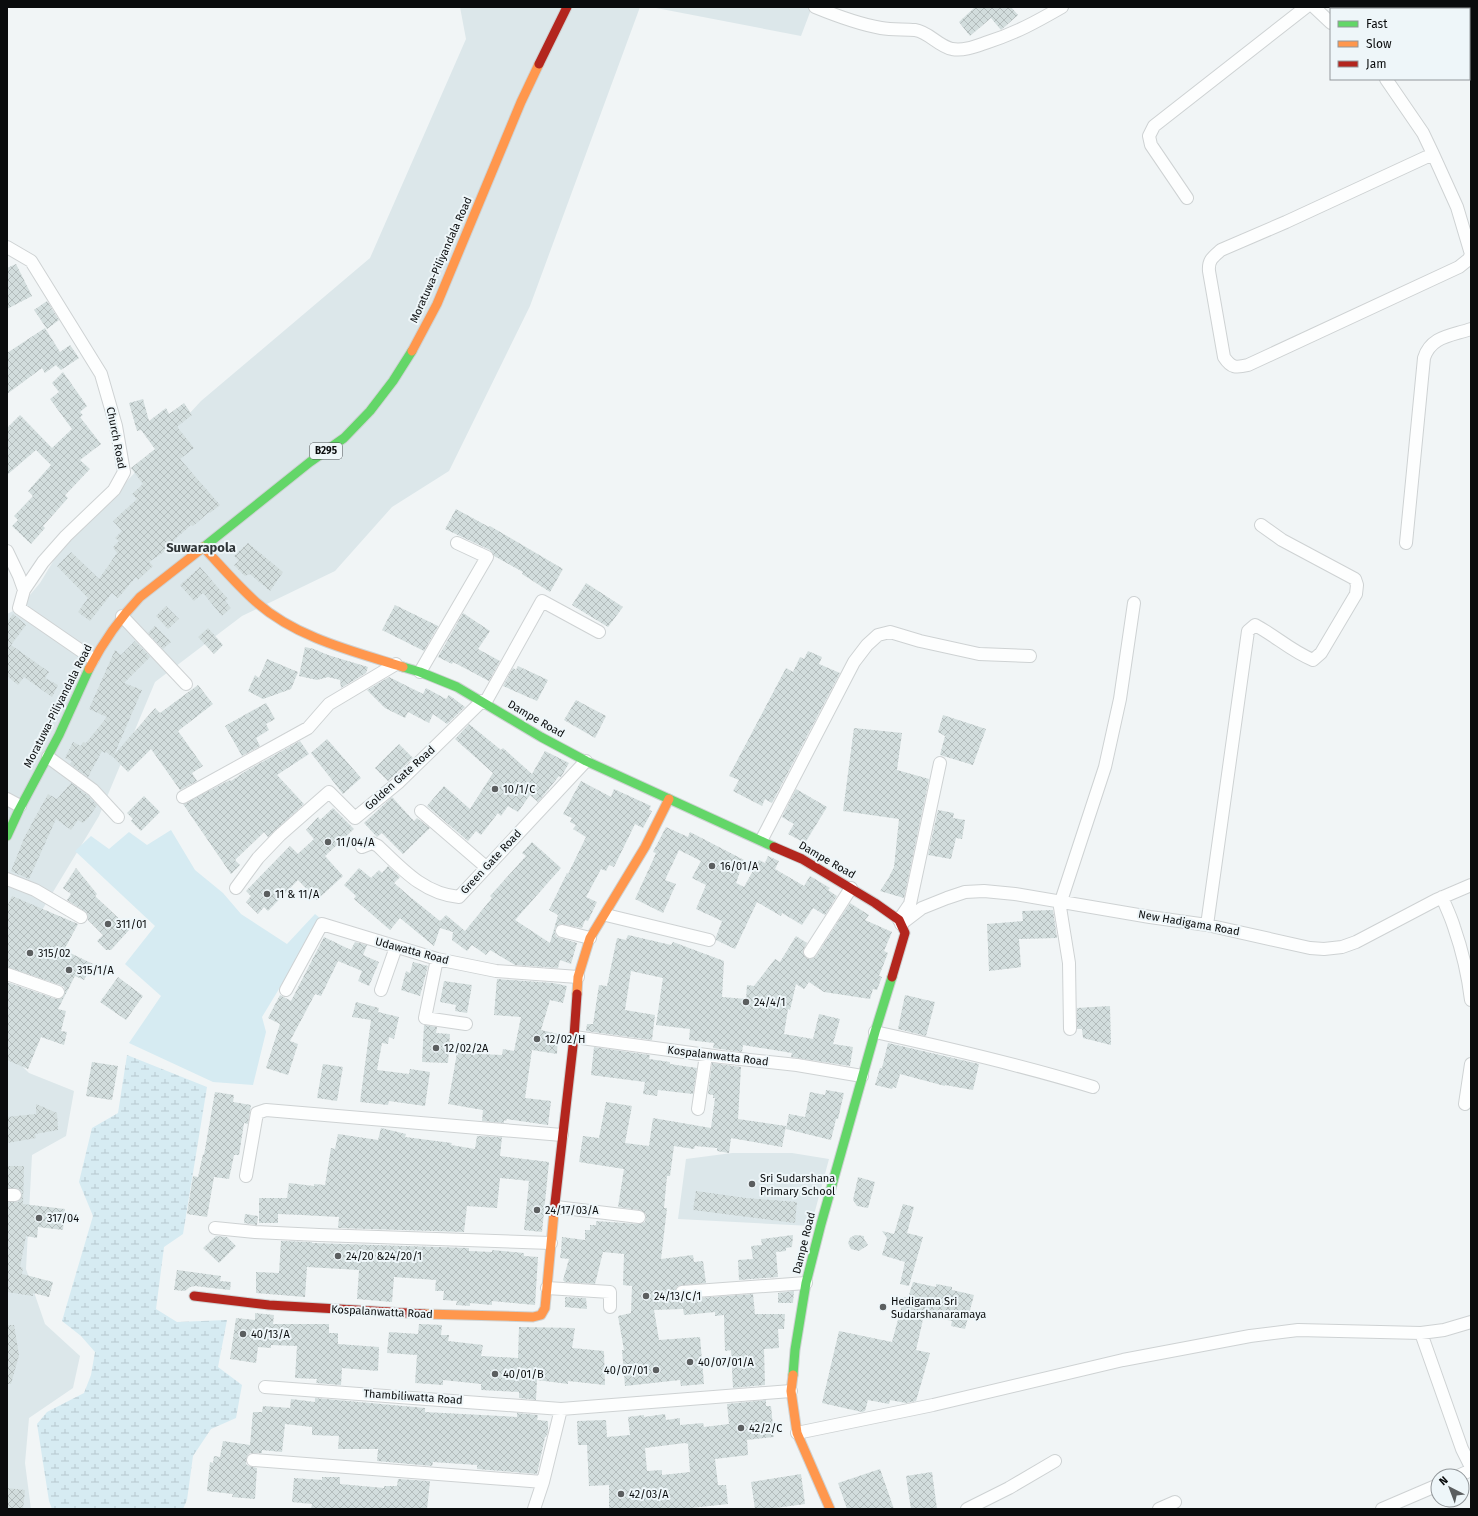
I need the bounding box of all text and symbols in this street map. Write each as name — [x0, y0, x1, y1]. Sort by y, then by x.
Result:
legend — [1330, 8, 1470, 80]
text: Fast — [1366, 17, 1388, 31]
text: Slow — [1366, 37, 1392, 51]
text: Jam — [1366, 57, 1386, 71]
street label: Moratuwa-Piliyandala Road — [407, 195, 475, 325]
street label: Church Road — [104, 406, 128, 470]
road number: B295 — [310, 443, 342, 459]
district label: Suwarapola — [166, 540, 236, 555]
street label: Moratuwa-Piliyandala Road — [21, 642, 95, 770]
street label: Dampe Road — [505, 698, 567, 740]
street label: Golden Gate Road — [362, 743, 438, 813]
place label: 10/1/C — [503, 783, 535, 796]
marker: 10/1/C — [490, 784, 500, 794]
street label: Green Gate Road — [458, 827, 524, 897]
place label: 11/04/A — [336, 836, 375, 849]
marker: 11/04/A — [323, 837, 333, 847]
street label: Dampe Road — [796, 839, 858, 881]
place label: 16/01/A — [720, 860, 759, 873]
marker: 16/01/A — [707, 861, 717, 871]
place label: 11 & 11/A — [275, 888, 320, 901]
marker: 11 & 11/A — [262, 889, 272, 899]
street label: New Hadigama Road — [1137, 908, 1241, 938]
place label: 311/01 — [116, 918, 147, 931]
marker: 311/01 — [103, 919, 113, 929]
street label: Udawatta Road — [374, 935, 450, 967]
place label: 315/02 — [38, 947, 70, 960]
marker: 315/02 — [25, 948, 35, 958]
place label: 315/1/A — [77, 964, 114, 977]
marker: 315/1/A — [64, 965, 74, 975]
place label: 24/4/1 — [754, 996, 785, 1009]
marker: 24/4/1 — [741, 997, 751, 1007]
place label: 12/02/H — [545, 1033, 585, 1046]
marker: 12/02/H — [532, 1034, 542, 1044]
place label: 12/02/2A — [444, 1042, 489, 1055]
marker: 12/02/2A — [431, 1043, 441, 1053]
street label: Kospalanwatta Road — [667, 1043, 769, 1069]
place label: Sri Sudarshana Primary School — [760, 1172, 835, 1198]
marker: Sri Sudarshana Primary School — [747, 1179, 757, 1189]
place label: 24/17/03/A — [545, 1204, 599, 1217]
marker: 24/17/03/A — [532, 1205, 542, 1215]
street label: Dampe Road — [790, 1211, 818, 1275]
place label: 317/04 — [47, 1212, 79, 1225]
marker: 317/04 — [34, 1213, 44, 1223]
place label: 24/20 &24/20/1 — [346, 1250, 422, 1263]
marker: 24/20 &24/20/1 — [333, 1251, 343, 1261]
place label: 24/13/C/1 — [654, 1290, 701, 1303]
marker: 24/13/C/1 — [641, 1291, 651, 1301]
place label: Hedigama Sri Sudarshanaramaya — [891, 1295, 986, 1321]
marker: Hedigama Sri Sudarshanaramaya — [878, 1302, 888, 1312]
street label: Kospalanwatta Road — [331, 1303, 433, 1321]
place label: 40/13/A — [251, 1328, 290, 1341]
marker: 40/13/A — [238, 1329, 248, 1339]
place label: 40/07/01/A — [698, 1356, 755, 1369]
marker: 40/07/01/A — [685, 1357, 695, 1367]
place label: 40/07/01 — [604, 1364, 648, 1377]
marker: 40/07/01 — [651, 1365, 661, 1375]
place label: 40/01/B — [503, 1368, 544, 1381]
marker: 40/01/B — [490, 1369, 500, 1379]
street label: Thambiliwatta Road — [363, 1387, 463, 1407]
place label: 42/2/C — [749, 1422, 782, 1435]
marker: 42/2/C — [736, 1423, 746, 1433]
north arrow — [1430, 1468, 1470, 1508]
text: N — [1437, 1474, 1451, 1488]
place label: 42/03/A — [629, 1488, 669, 1501]
marker: 42/03/A — [616, 1489, 626, 1499]

